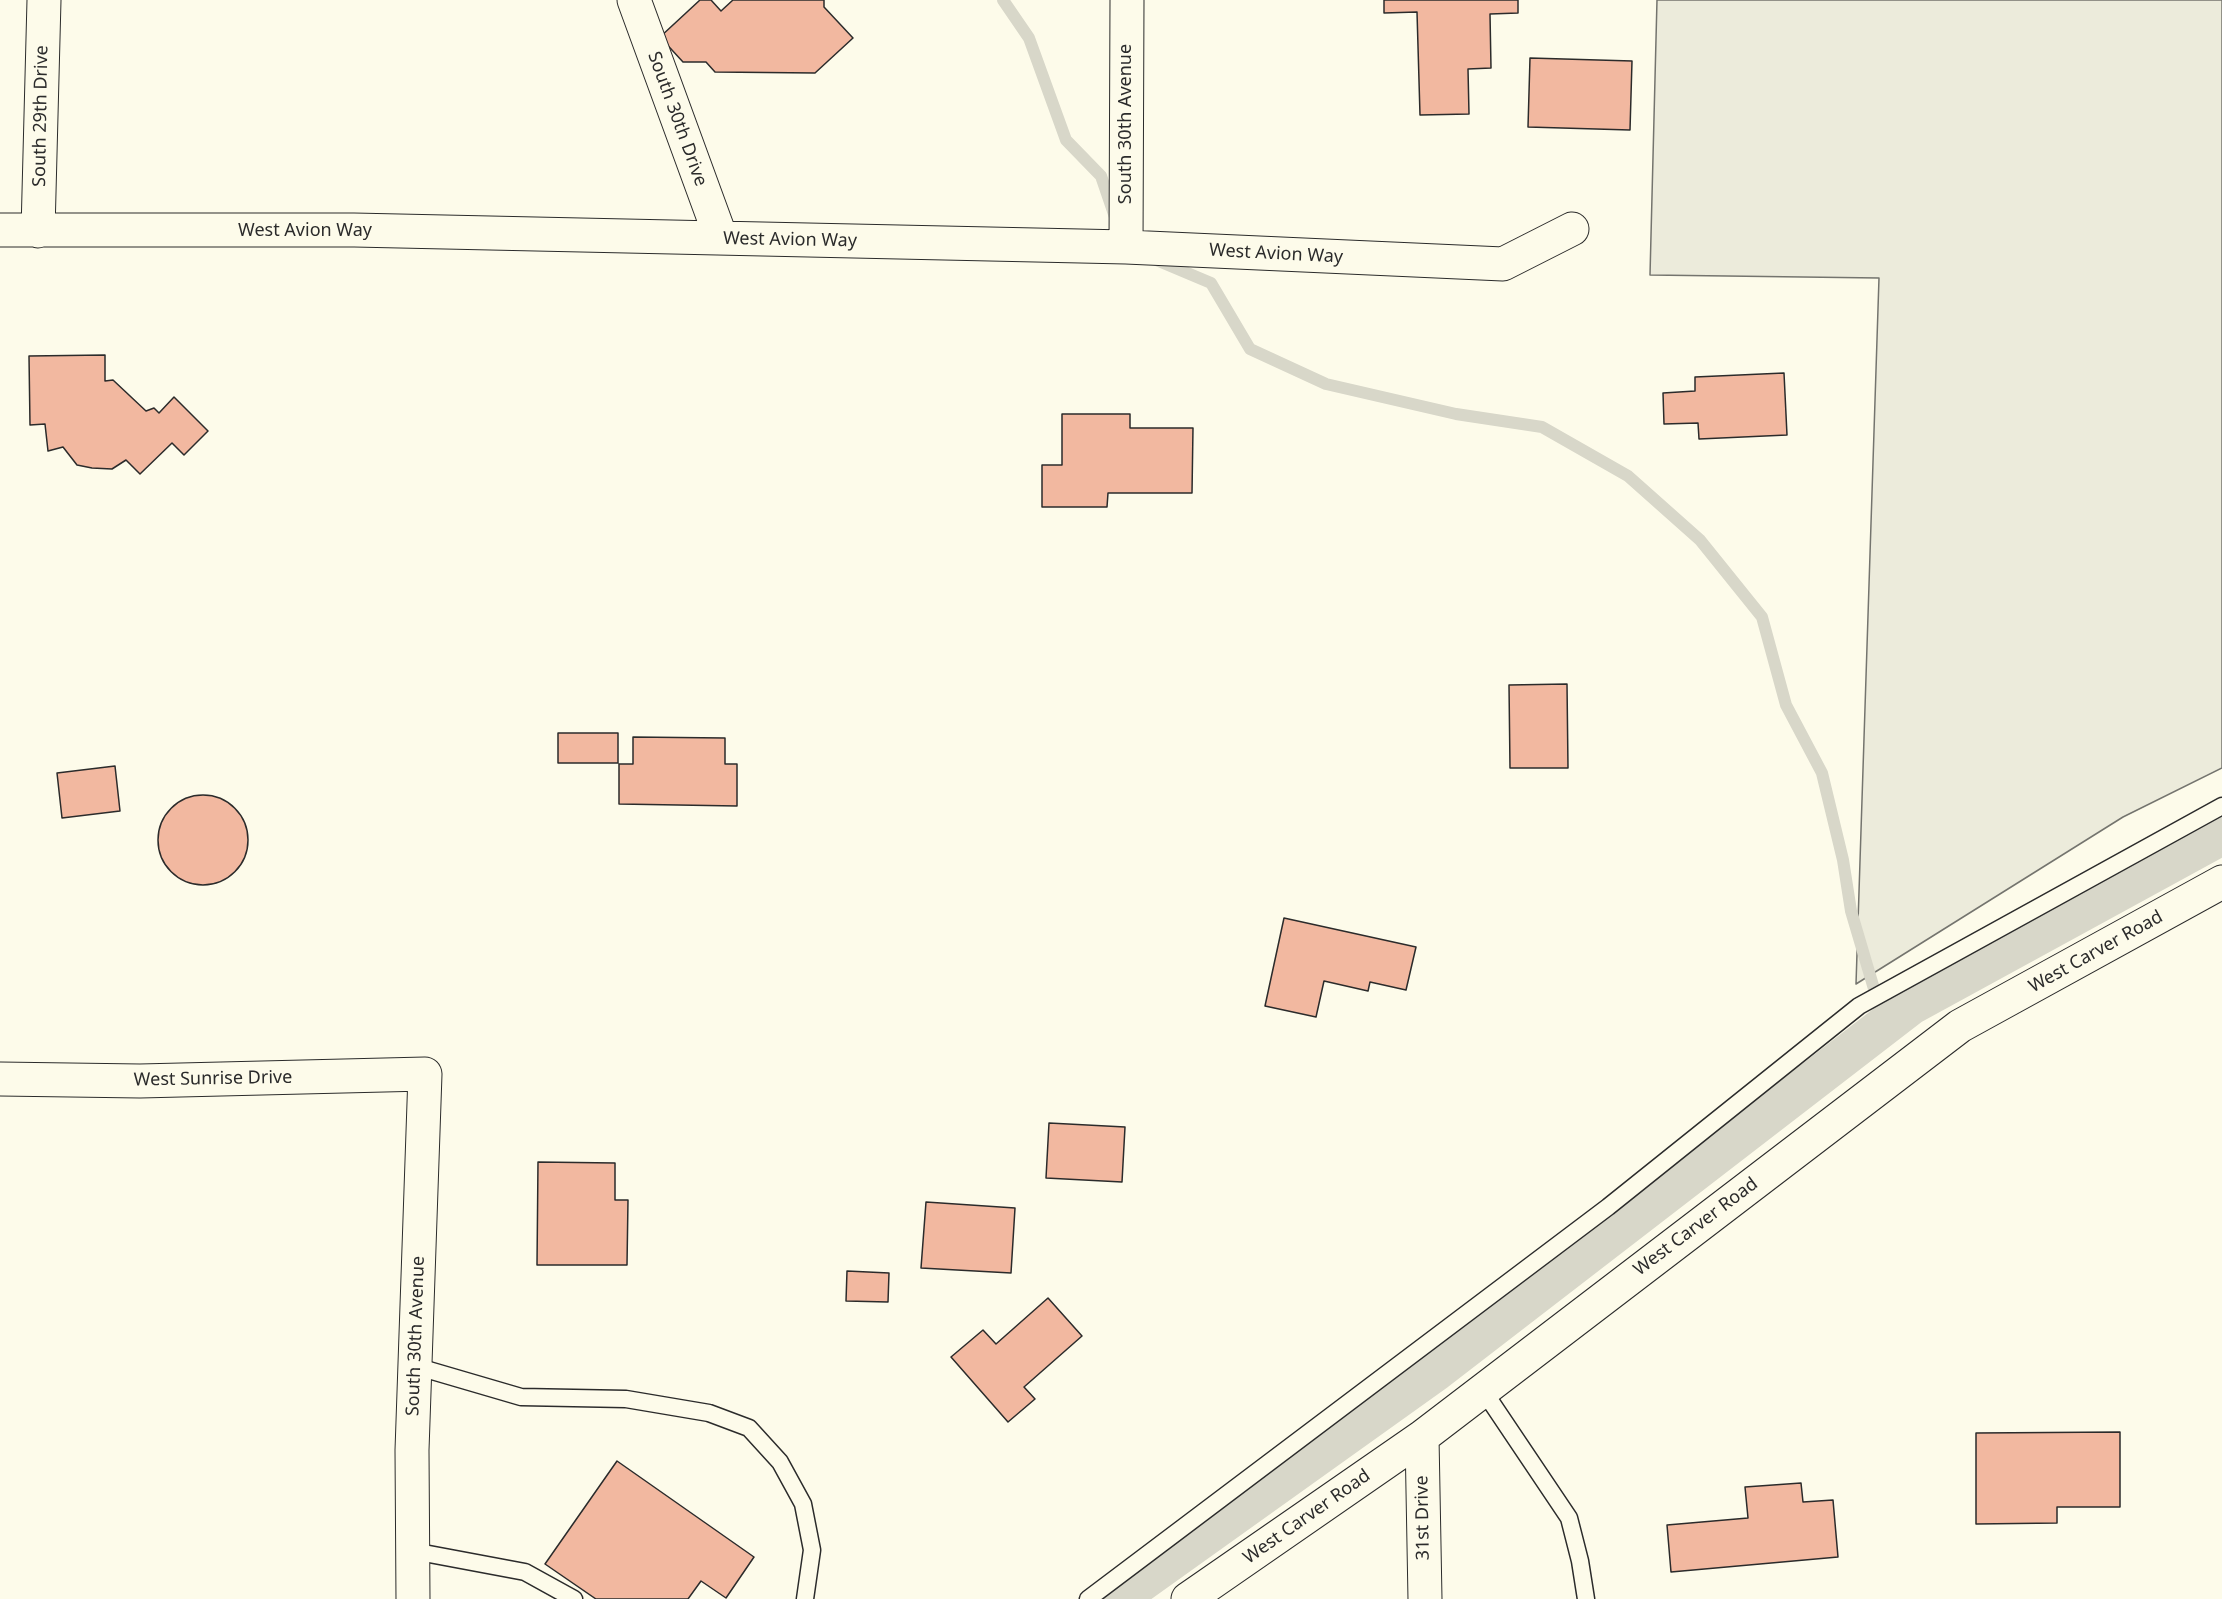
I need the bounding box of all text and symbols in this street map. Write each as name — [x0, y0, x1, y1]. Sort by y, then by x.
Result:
street label: South 30th Avenue — [1115, 44, 1137, 204]
street label: South 29th Drive — [29, 45, 53, 187]
street label: South 30th Drive — [643, 49, 711, 189]
street label: West Avion Way — [238, 220, 372, 242]
street label: West Avion Way — [723, 228, 857, 252]
street label: West Avion Way — [1209, 240, 1343, 268]
street label: West Carver Road — [2025, 906, 2167, 998]
street label: West Sunrise Drive — [134, 1067, 292, 1091]
street label: West Carver Road — [1630, 1173, 1762, 1281]
street label: South 30th Avenue — [402, 1256, 430, 1416]
street label: West Carver Road — [1239, 1465, 1375, 1569]
street label: 31st Drive — [1411, 1475, 1435, 1561]

